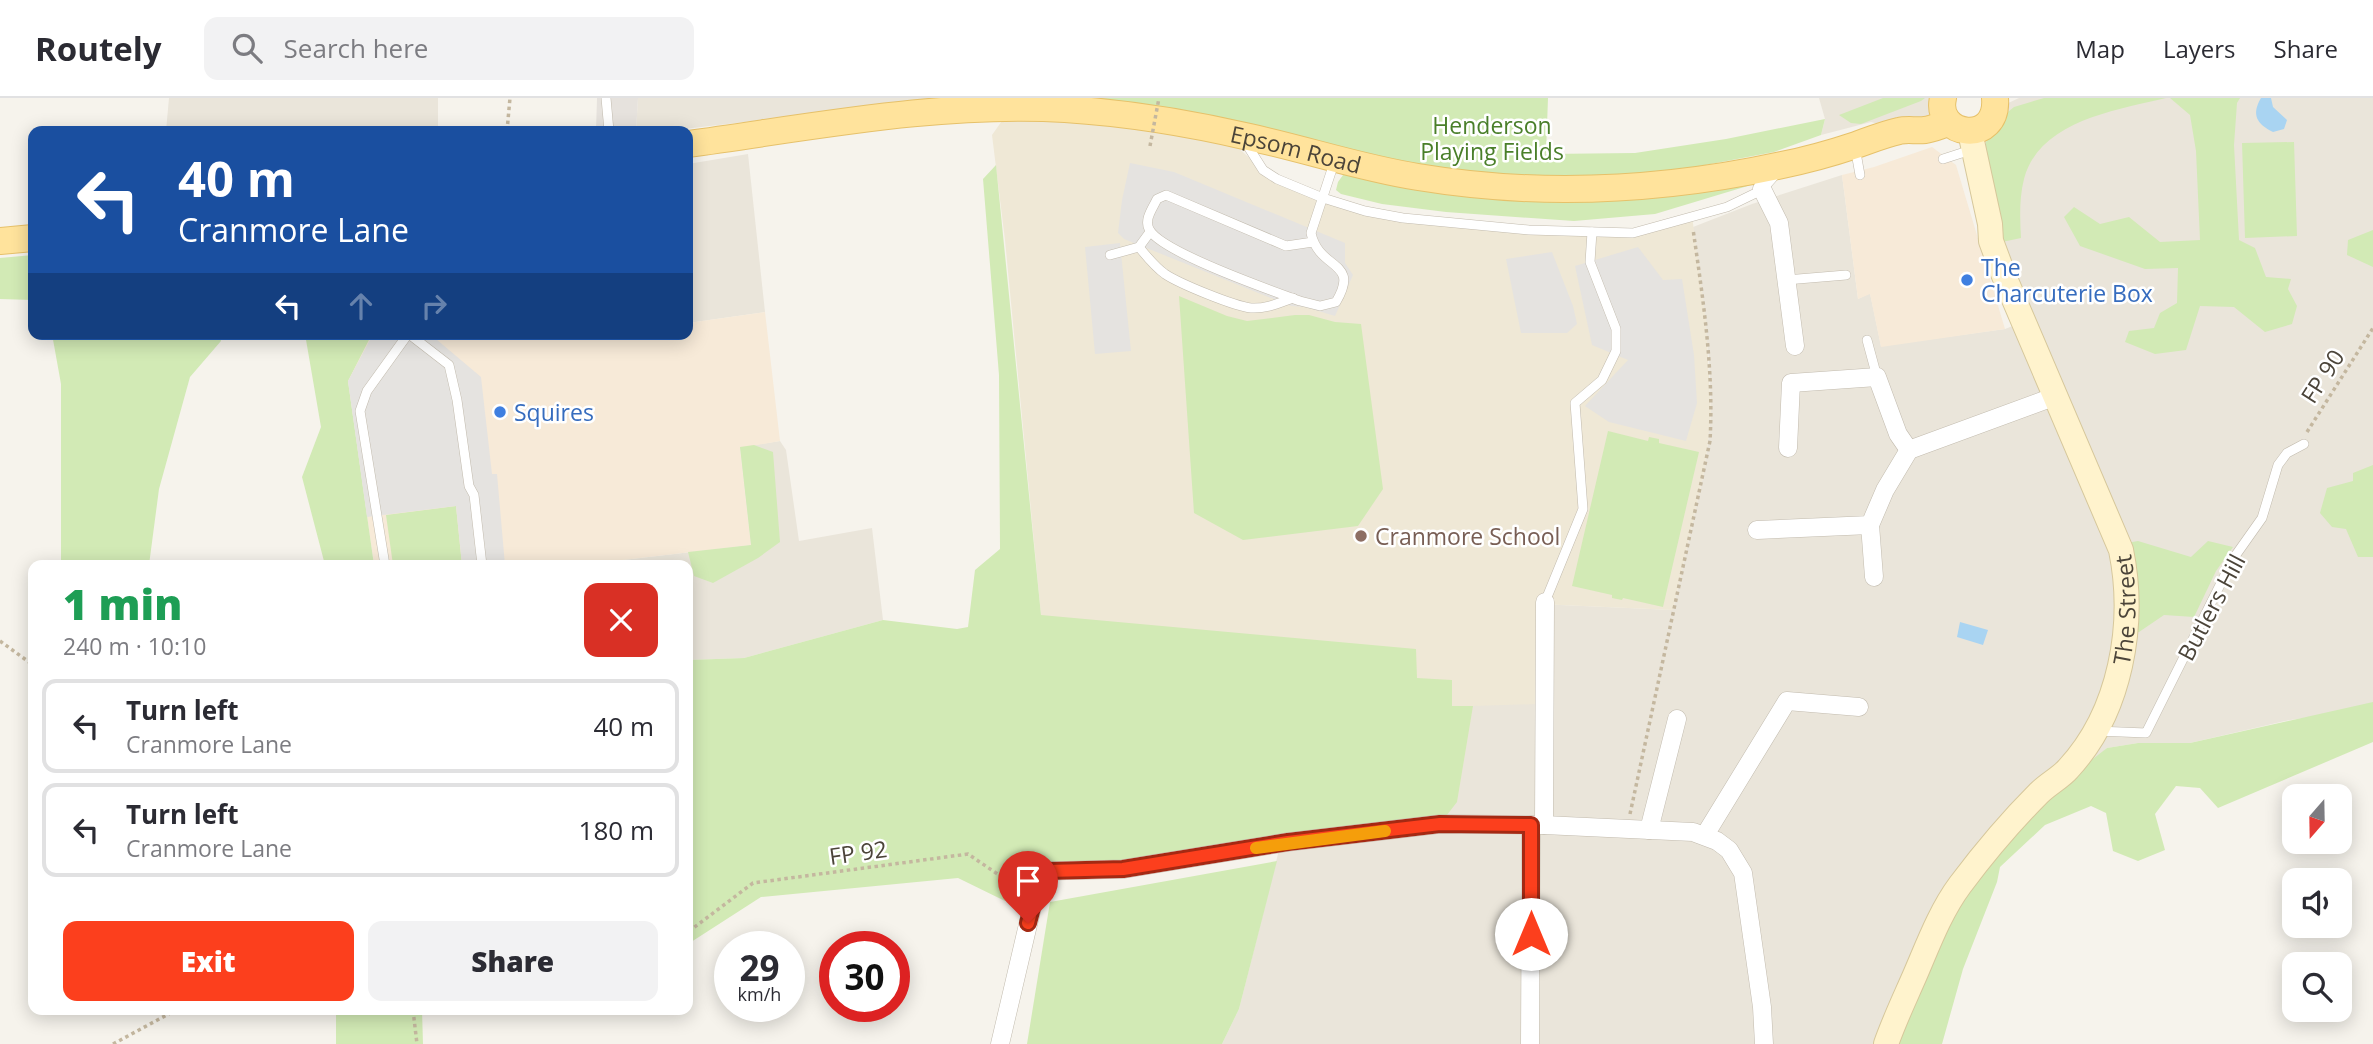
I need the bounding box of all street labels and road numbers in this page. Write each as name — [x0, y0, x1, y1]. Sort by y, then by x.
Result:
street label: Epsom Road — [1227, 117, 1365, 181]
street label: FP 90 — [2293, 343, 2351, 409]
street label: Butlers Hill — [2170, 548, 2252, 666]
street label: The Street — [2105, 552, 2143, 667]
street label: FP 92 — [827, 832, 889, 872]

